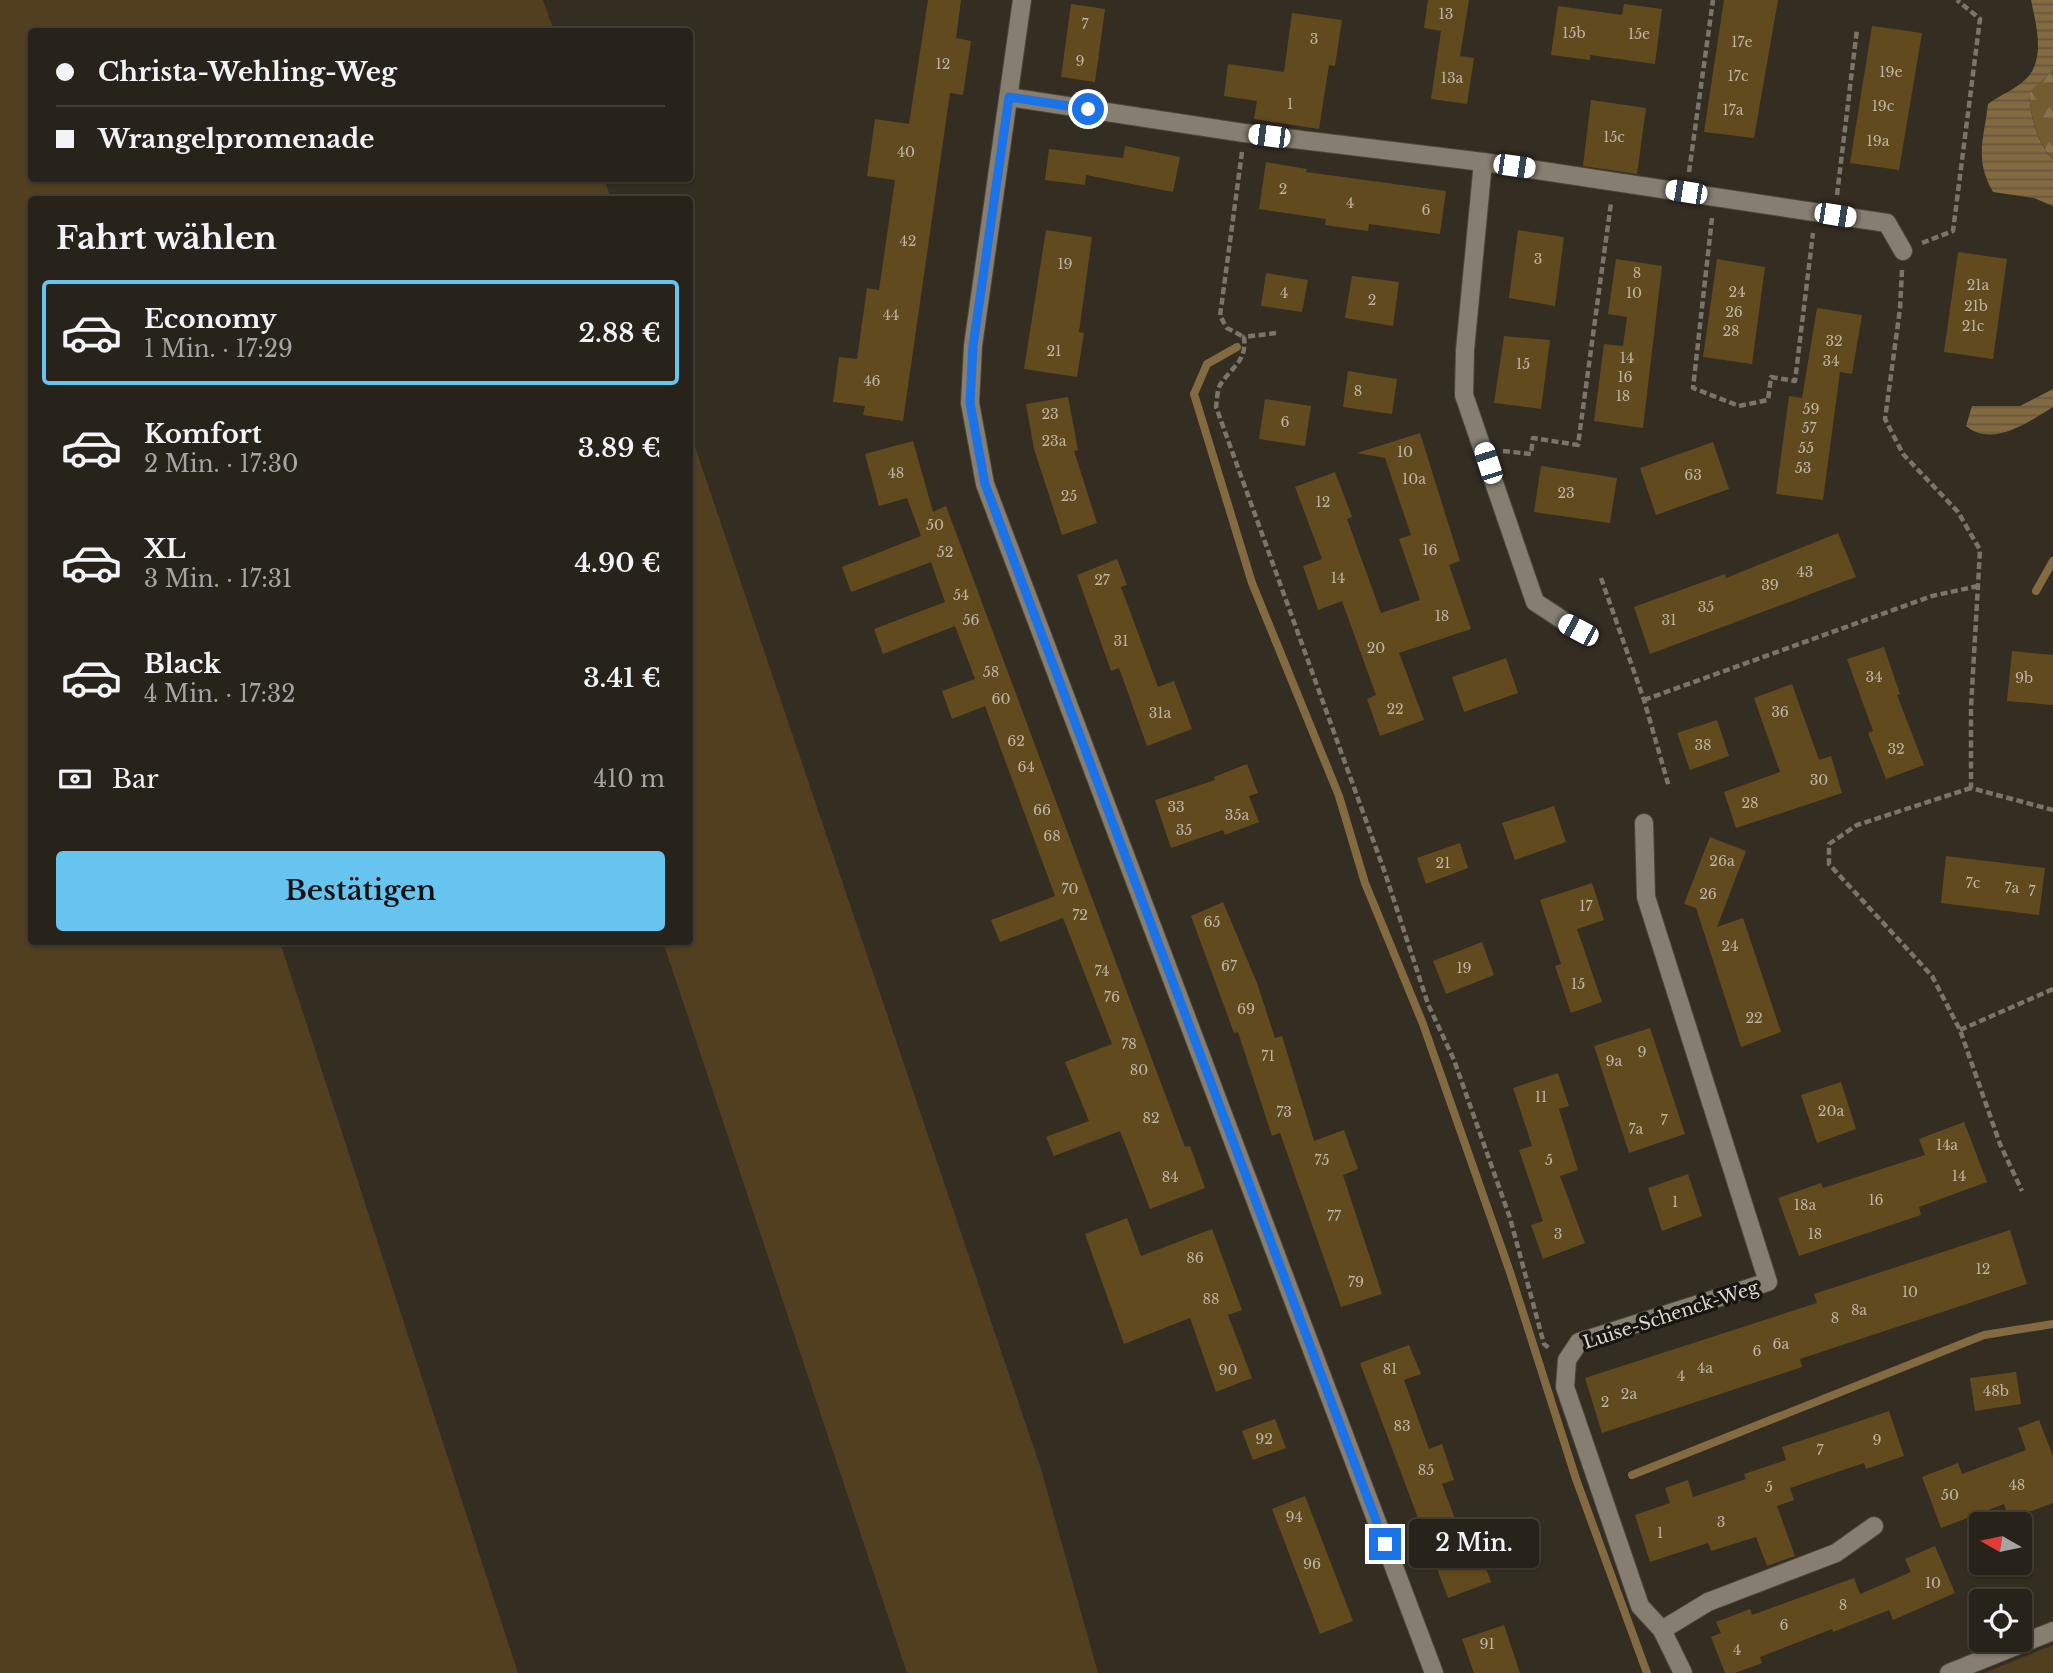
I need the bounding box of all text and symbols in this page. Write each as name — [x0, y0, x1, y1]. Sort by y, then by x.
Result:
house number: 13 — [1439, 5, 1453, 23]
house number: 7 — [1081, 15, 1089, 33]
house number: 15b — [1562, 24, 1586, 42]
house number: 15e — [1628, 25, 1650, 43]
house number: 3 — [1310, 30, 1318, 48]
house number: 17e — [1731, 33, 1753, 51]
house number: 9 — [1075, 52, 1085, 70]
house number: 12 — [936, 55, 950, 73]
text: Christa-Wehling-Weg — [98, 56, 397, 88]
house number: 19e — [1879, 63, 1903, 81]
house number: 17c — [1728, 67, 1749, 85]
house number: 13a — [1441, 69, 1464, 87]
route start — [1072, 93, 1104, 125]
house number: 1 — [1287, 95, 1293, 113]
house number: 19c — [1872, 97, 1895, 115]
house number: 17a — [1722, 101, 1744, 119]
text: Wrangelpromenade — [98, 123, 374, 155]
car — [1247, 123, 1292, 149]
house number: 15c — [1603, 128, 1625, 146]
house number: 19a — [1866, 132, 1890, 150]
house number: 40 — [897, 143, 915, 161]
car — [1492, 153, 1537, 179]
car — [1664, 178, 1709, 206]
house number: 2 — [1279, 180, 1287, 198]
house number: 4 — [1346, 194, 1354, 212]
house number: 6 — [1421, 201, 1431, 219]
car — [1813, 201, 1858, 229]
text: Fahrt wählen — [56, 218, 277, 258]
house number: 42 — [900, 232, 916, 250]
house number: 3 — [1534, 250, 1542, 268]
house number: 19 — [1057, 255, 1073, 273]
house number: 8 — [1633, 264, 1641, 282]
house number: 21a — [1967, 276, 1990, 294]
house number: 24 — [1729, 283, 1745, 301]
house number: 4 — [1280, 284, 1288, 302]
house number: 10 — [1626, 284, 1642, 302]
house number: 2 — [1368, 291, 1376, 309]
house number: 21b — [1964, 297, 1988, 315]
icon: car — [60, 301, 123, 364]
text: Economy — [144, 303, 277, 335]
house number: 26 — [1725, 303, 1743, 321]
house number: 44 — [883, 306, 899, 324]
text: 2.88 € — [578, 317, 661, 349]
house number: 21c — [1962, 317, 1985, 335]
house number: 28 — [1722, 322, 1740, 340]
house number: 32 — [1825, 332, 1843, 350]
text: 1 Min. · 17:29 — [144, 335, 293, 363]
house number: 21 — [1047, 342, 1061, 360]
house number: 14 — [1620, 349, 1634, 367]
house number: 34 — [1823, 352, 1839, 370]
house number: 15 — [1516, 355, 1530, 373]
house number: 16 — [1617, 368, 1633, 386]
house number: 46 — [863, 372, 881, 390]
house number: 8 — [1354, 382, 1362, 400]
house number: 18 — [1616, 387, 1630, 405]
house number: 59 — [1803, 400, 1819, 418]
house number: 23 — [1041, 405, 1059, 423]
house number: 6 — [1280, 413, 1290, 431]
icon: car — [60, 416, 123, 479]
text: Komfort — [144, 418, 262, 450]
house number: 57 — [1802, 419, 1817, 437]
text: 3.89 € — [578, 432, 661, 464]
house number: 23a — [1041, 432, 1067, 450]
house number: 55 — [1798, 439, 1814, 457]
car — [1472, 440, 1505, 486]
house number: 10 — [1397, 443, 1413, 461]
text: 2 Min. · 17:30 — [144, 450, 298, 478]
house number: 53 — [1795, 459, 1811, 477]
house number: 48 — [888, 464, 904, 482]
house number: 63 — [1684, 466, 1702, 484]
house number: 10a — [1402, 470, 1426, 488]
house number: 23 — [1557, 484, 1575, 502]
house number: 25 — [1061, 487, 1077, 505]
house number: 12 — [1316, 493, 1330, 511]
house number: 50 — [926, 516, 944, 534]
icon: car — [60, 531, 123, 594]
text: XL — [144, 533, 186, 565]
house number: 16 — [1422, 541, 1438, 559]
house number: 52 — [937, 543, 953, 561]
text: 4.90 € — [574, 547, 661, 579]
house number: 43 — [1797, 563, 1813, 581]
text: 3 Min. · 17:31 — [144, 565, 292, 593]
house number: 14 — [1331, 569, 1345, 587]
house number: 27 — [1094, 571, 1111, 589]
house number: 39 — [1761, 576, 1779, 594]
house number: 54 — [953, 586, 969, 604]
house number: 35 — [1698, 598, 1714, 616]
house number: 18 — [1435, 607, 1449, 625]
house number: 56 — [963, 611, 979, 629]
car — [1555, 611, 1602, 649]
house number: 31 — [1662, 611, 1676, 629]
house number: 31 — [1114, 632, 1128, 650]
house number: 20 — [1367, 639, 1385, 657]
icon: car — [60, 646, 123, 709]
text: Black — [144, 648, 221, 680]
text: 3.41 € — [583, 662, 661, 694]
house number: 58 — [983, 663, 999, 681]
house number: 34 — [1866, 668, 1882, 686]
house number: 9b — [2015, 669, 2033, 687]
text: 4 Min. · 17:32 — [144, 680, 295, 708]
house number: 60 — [992, 690, 1011, 708]
house number: 22 — [1386, 700, 1404, 718]
house number: 36 — [1771, 703, 1789, 721]
house number: 31a — [1149, 704, 1172, 722]
house number: 62 — [1007, 732, 1025, 750]
house number: 38 — [1694, 736, 1712, 754]
house number: 32 — [1887, 740, 1905, 758]
house number: 64 — [1017, 758, 1035, 776]
icon: cash — [56, 760, 94, 798]
text: Bar — [112, 763, 159, 795]
text: 410 m — [594, 765, 665, 793]
house number: 30 — [1810, 771, 1828, 789]
house number: 28 — [1741, 794, 1759, 812]
house number: 33 — [1167, 798, 1185, 816]
house number: 66 — [1033, 801, 1051, 819]
house number: 35a — [1225, 806, 1249, 824]
house number: 35 — [1176, 821, 1192, 839]
house number: 68 — [1043, 827, 1061, 845]
button: Bestätigen — [56, 851, 665, 931]
house number: 26a — [1709, 852, 1735, 870]
house number: 21 — [1436, 854, 1450, 872]
house number: 7c — [1966, 874, 1981, 892]
house number: 7a — [2005, 879, 2020, 897]
house number: 70 — [1061, 880, 1079, 898]
house number: 7 — [2028, 882, 2036, 900]
house number: 26 — [1699, 885, 1717, 903]
house number: 17 — [1579, 897, 1594, 915]
house number: 72 — [1072, 906, 1088, 924]
house number: 65 — [1204, 913, 1221, 931]
house number: 24 — [1722, 937, 1738, 955]
house number: 67 — [1221, 957, 1238, 975]
house number: 19 — [1456, 959, 1472, 977]
house number: 74 — [1095, 962, 1109, 980]
house number: 15 — [1571, 975, 1585, 993]
house number: 76 — [1104, 988, 1120, 1006]
house number: 69 — [1237, 1000, 1255, 1018]
house number: 22 — [1745, 1009, 1763, 1027]
house number: 78 — [1121, 1035, 1137, 1053]
house number: 9 — [1637, 1043, 1647, 1061]
house number: 71 — [1261, 1047, 1275, 1065]
house number: 9a — [1606, 1052, 1623, 1070]
house number: 80 — [1130, 1061, 1148, 1079]
house number: 11 — [1535, 1088, 1547, 1106]
house number: 20a — [1818, 1102, 1844, 1120]
house number: 73 — [1276, 1103, 1292, 1121]
house number: 82 — [1142, 1109, 1160, 1127]
house number: 7 — [1660, 1111, 1668, 1129]
house number: 7a — [1629, 1120, 1644, 1138]
house number: 14a — [1936, 1136, 1958, 1154]
house number: 75 — [1315, 1151, 1329, 1169]
house number: 5 — [1545, 1151, 1553, 1169]
house number: 14 — [1952, 1167, 1966, 1185]
house number: 84 — [1162, 1168, 1178, 1186]
house number: 16 — [1868, 1191, 1884, 1209]
house number: 1 — [1672, 1193, 1678, 1211]
house number: 18a — [1794, 1196, 1816, 1214]
house number: 77 — [1327, 1207, 1342, 1225]
house number: 3 — [1554, 1225, 1562, 1243]
house number: 18 — [1808, 1225, 1822, 1243]
house number: 86 — [1186, 1249, 1204, 1267]
house number: 12 — [1976, 1260, 1990, 1278]
house number: 79 — [1348, 1273, 1364, 1291]
street label: Luise-Schenck-Weg — [1581, 1276, 1762, 1354]
house number: 10 — [1902, 1283, 1918, 1301]
house number: 88 — [1203, 1290, 1219, 1308]
house number: 8a — [1851, 1301, 1867, 1319]
house number: 8 — [1831, 1309, 1839, 1327]
house number: 6a — [1773, 1335, 1790, 1353]
house number: 6 — [1752, 1342, 1762, 1360]
house number: 4a — [1697, 1359, 1713, 1377]
house number: 81 — [1383, 1360, 1397, 1378]
house number: 90 — [1219, 1361, 1238, 1379]
house number: 4 — [1677, 1367, 1685, 1385]
house number: 48b — [1983, 1382, 2009, 1400]
house number: 2a — [1621, 1385, 1637, 1403]
house number: 2 — [1601, 1393, 1609, 1411]
house number: 83 — [1393, 1417, 1411, 1435]
house number: 92 — [1255, 1430, 1273, 1448]
house number: 9 — [1872, 1431, 1882, 1449]
house number: 7 — [1816, 1441, 1824, 1459]
house number: 85 — [1418, 1461, 1434, 1479]
house number: 48 — [2009, 1476, 2025, 1494]
house number: 5 — [1765, 1478, 1773, 1496]
house number: 50 — [1941, 1486, 1959, 1504]
house number: 94 — [1285, 1508, 1303, 1526]
north arrow — [1969, 1512, 2032, 1575]
map controls — [1969, 1512, 2032, 1652]
house number: 3 — [1717, 1513, 1725, 1531]
callout: 2 Min. — [1410, 1520, 1539, 1568]
house number: 1 — [1657, 1524, 1663, 1542]
route end — [1369, 1528, 1401, 1560]
text: 2 Min. — [1435, 1529, 1513, 1557]
house number: 96 — [1303, 1555, 1321, 1573]
house number: 10 — [1925, 1574, 1941, 1592]
button: locate — [1969, 1589, 2032, 1652]
house number: 8 — [1839, 1596, 1847, 1614]
house number: 6 — [1779, 1616, 1789, 1634]
house number: 91 — [1479, 1635, 1495, 1653]
house number: 4 — [1733, 1641, 1741, 1659]

